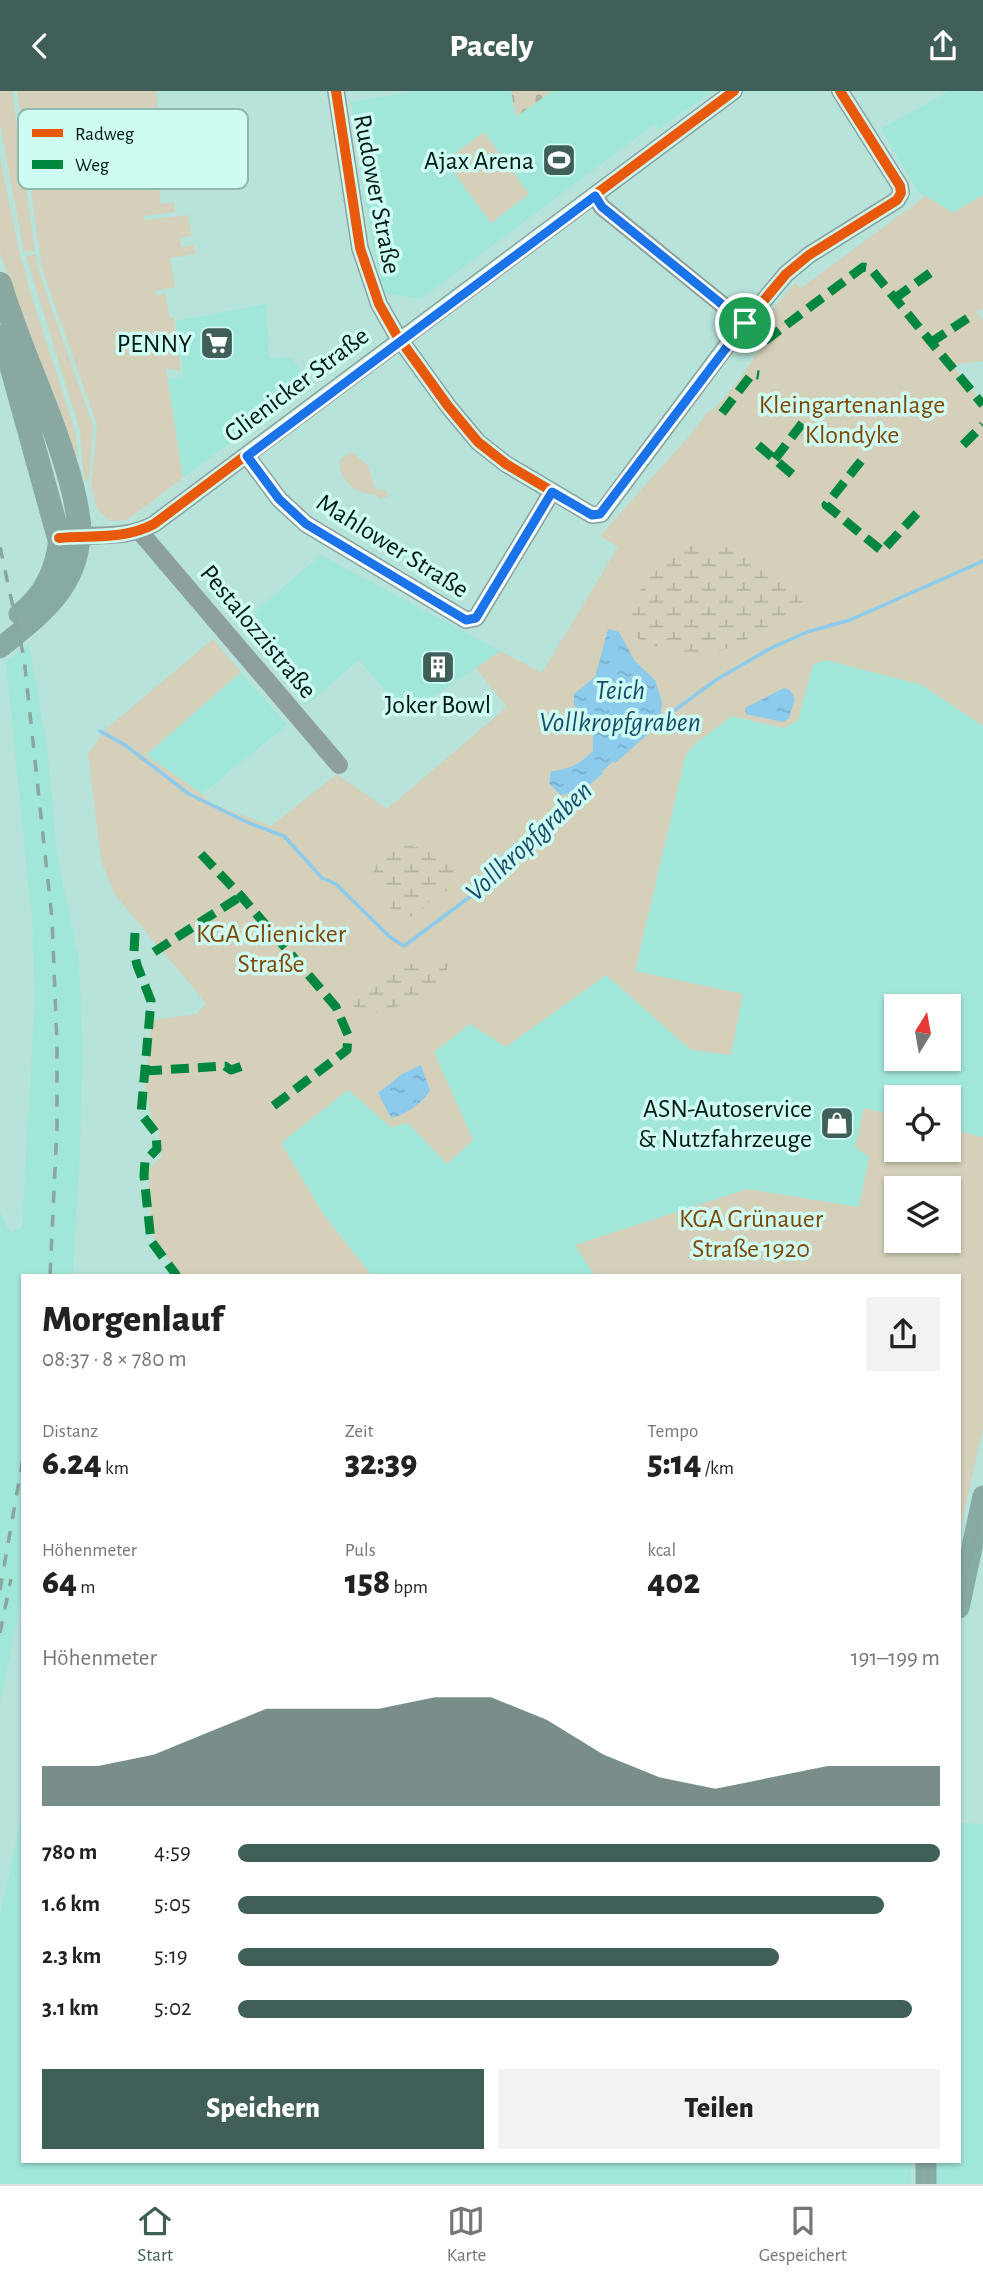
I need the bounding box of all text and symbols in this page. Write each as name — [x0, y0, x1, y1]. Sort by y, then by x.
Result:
icon: back — [21, 27, 59, 65]
icon: share — [924, 27, 962, 65]
text: Pacely — [450, 30, 533, 62]
legend — [18, 109, 248, 189]
street label: Rudower Straße — [349, 112, 405, 276]
text: Radweg — [75, 125, 135, 144]
sports icon: Ajax Arena — [540, 141, 578, 179]
place label: Ajax Arena — [424, 148, 534, 174]
text: Weg — [75, 156, 110, 175]
pin — [715, 293, 775, 353]
icon: arrive — [726, 304, 764, 342]
street label: Glienicker Straße — [220, 322, 374, 447]
supermarket icon: PENNY — [198, 324, 236, 362]
place label: PENNY — [117, 331, 192, 357]
park label: Kleingartenanlage Klondyke — [759, 392, 945, 448]
street label: Mahlower Straße — [312, 489, 473, 603]
street label: Pestalozzistraße — [195, 560, 321, 703]
building icon: Joker Bowl — [419, 648, 457, 686]
water label: Teich Vollkropfgraben — [539, 677, 701, 737]
place label: Joker Bowl — [385, 692, 491, 718]
water label: Vollkropfgraben — [461, 776, 598, 907]
park label: KGA Glienicker Straße — [196, 921, 347, 977]
north arrow — [884, 994, 961, 1071]
map controls — [884, 994, 961, 1253]
button: locate — [884, 1085, 961, 1162]
place label: ASN-Autoservice & Nutzfahrzeuge — [638, 1096, 812, 1152]
shop icon: ASN-Autoservice & Nutzfahrzeuge — [818, 1104, 856, 1142]
button: layers — [884, 1176, 961, 1253]
park label: KGA Grünauer Straße 1920 — [679, 1206, 824, 1262]
button: share — [866, 1297, 940, 1371]
text: Morgenlauf — [42, 1301, 223, 1339]
text: 08:37 · 8 × 780 m — [42, 1348, 187, 1371]
text: Distanz — [42, 1422, 98, 1441]
text: Zeit — [345, 1422, 374, 1441]
text: Tempo — [647, 1422, 698, 1441]
text: 6.24 — [42, 1446, 102, 1481]
text: 32:39 — [345, 1446, 417, 1481]
text: 5:14 — [647, 1446, 702, 1481]
text: km — [102, 1459, 129, 1478]
text: /km — [702, 1459, 734, 1478]
text: Höhenmeter — [42, 1541, 137, 1560]
text: Puls — [345, 1541, 376, 1560]
text: kcal — [647, 1541, 676, 1560]
text: 64 — [42, 1565, 77, 1600]
text: 158 — [345, 1565, 390, 1600]
text: 402 — [647, 1565, 700, 1600]
text: m — [77, 1578, 95, 1597]
text: bpm — [390, 1578, 428, 1597]
text: Höhenmeter — [42, 1647, 157, 1670]
text: 191–199 m — [851, 1647, 940, 1670]
text: 780 m — [42, 1841, 97, 1864]
text: 4:59 — [154, 1841, 191, 1864]
text: 1.6 km — [42, 1893, 100, 1916]
text: 5:05 — [154, 1893, 191, 1916]
text: 2.3 km — [42, 1945, 101, 1968]
text: 5:19 — [154, 1945, 188, 1968]
text: 3.1 km — [42, 1997, 99, 2020]
text: 5:02 — [154, 1997, 192, 2020]
button: Speichern — [42, 2069, 484, 2149]
button: Teilen — [498, 2069, 940, 2149]
tab: Start — [136, 2202, 174, 2267]
tab: Karte — [447, 2202, 486, 2267]
tab: Gespeichert — [759, 2202, 847, 2267]

